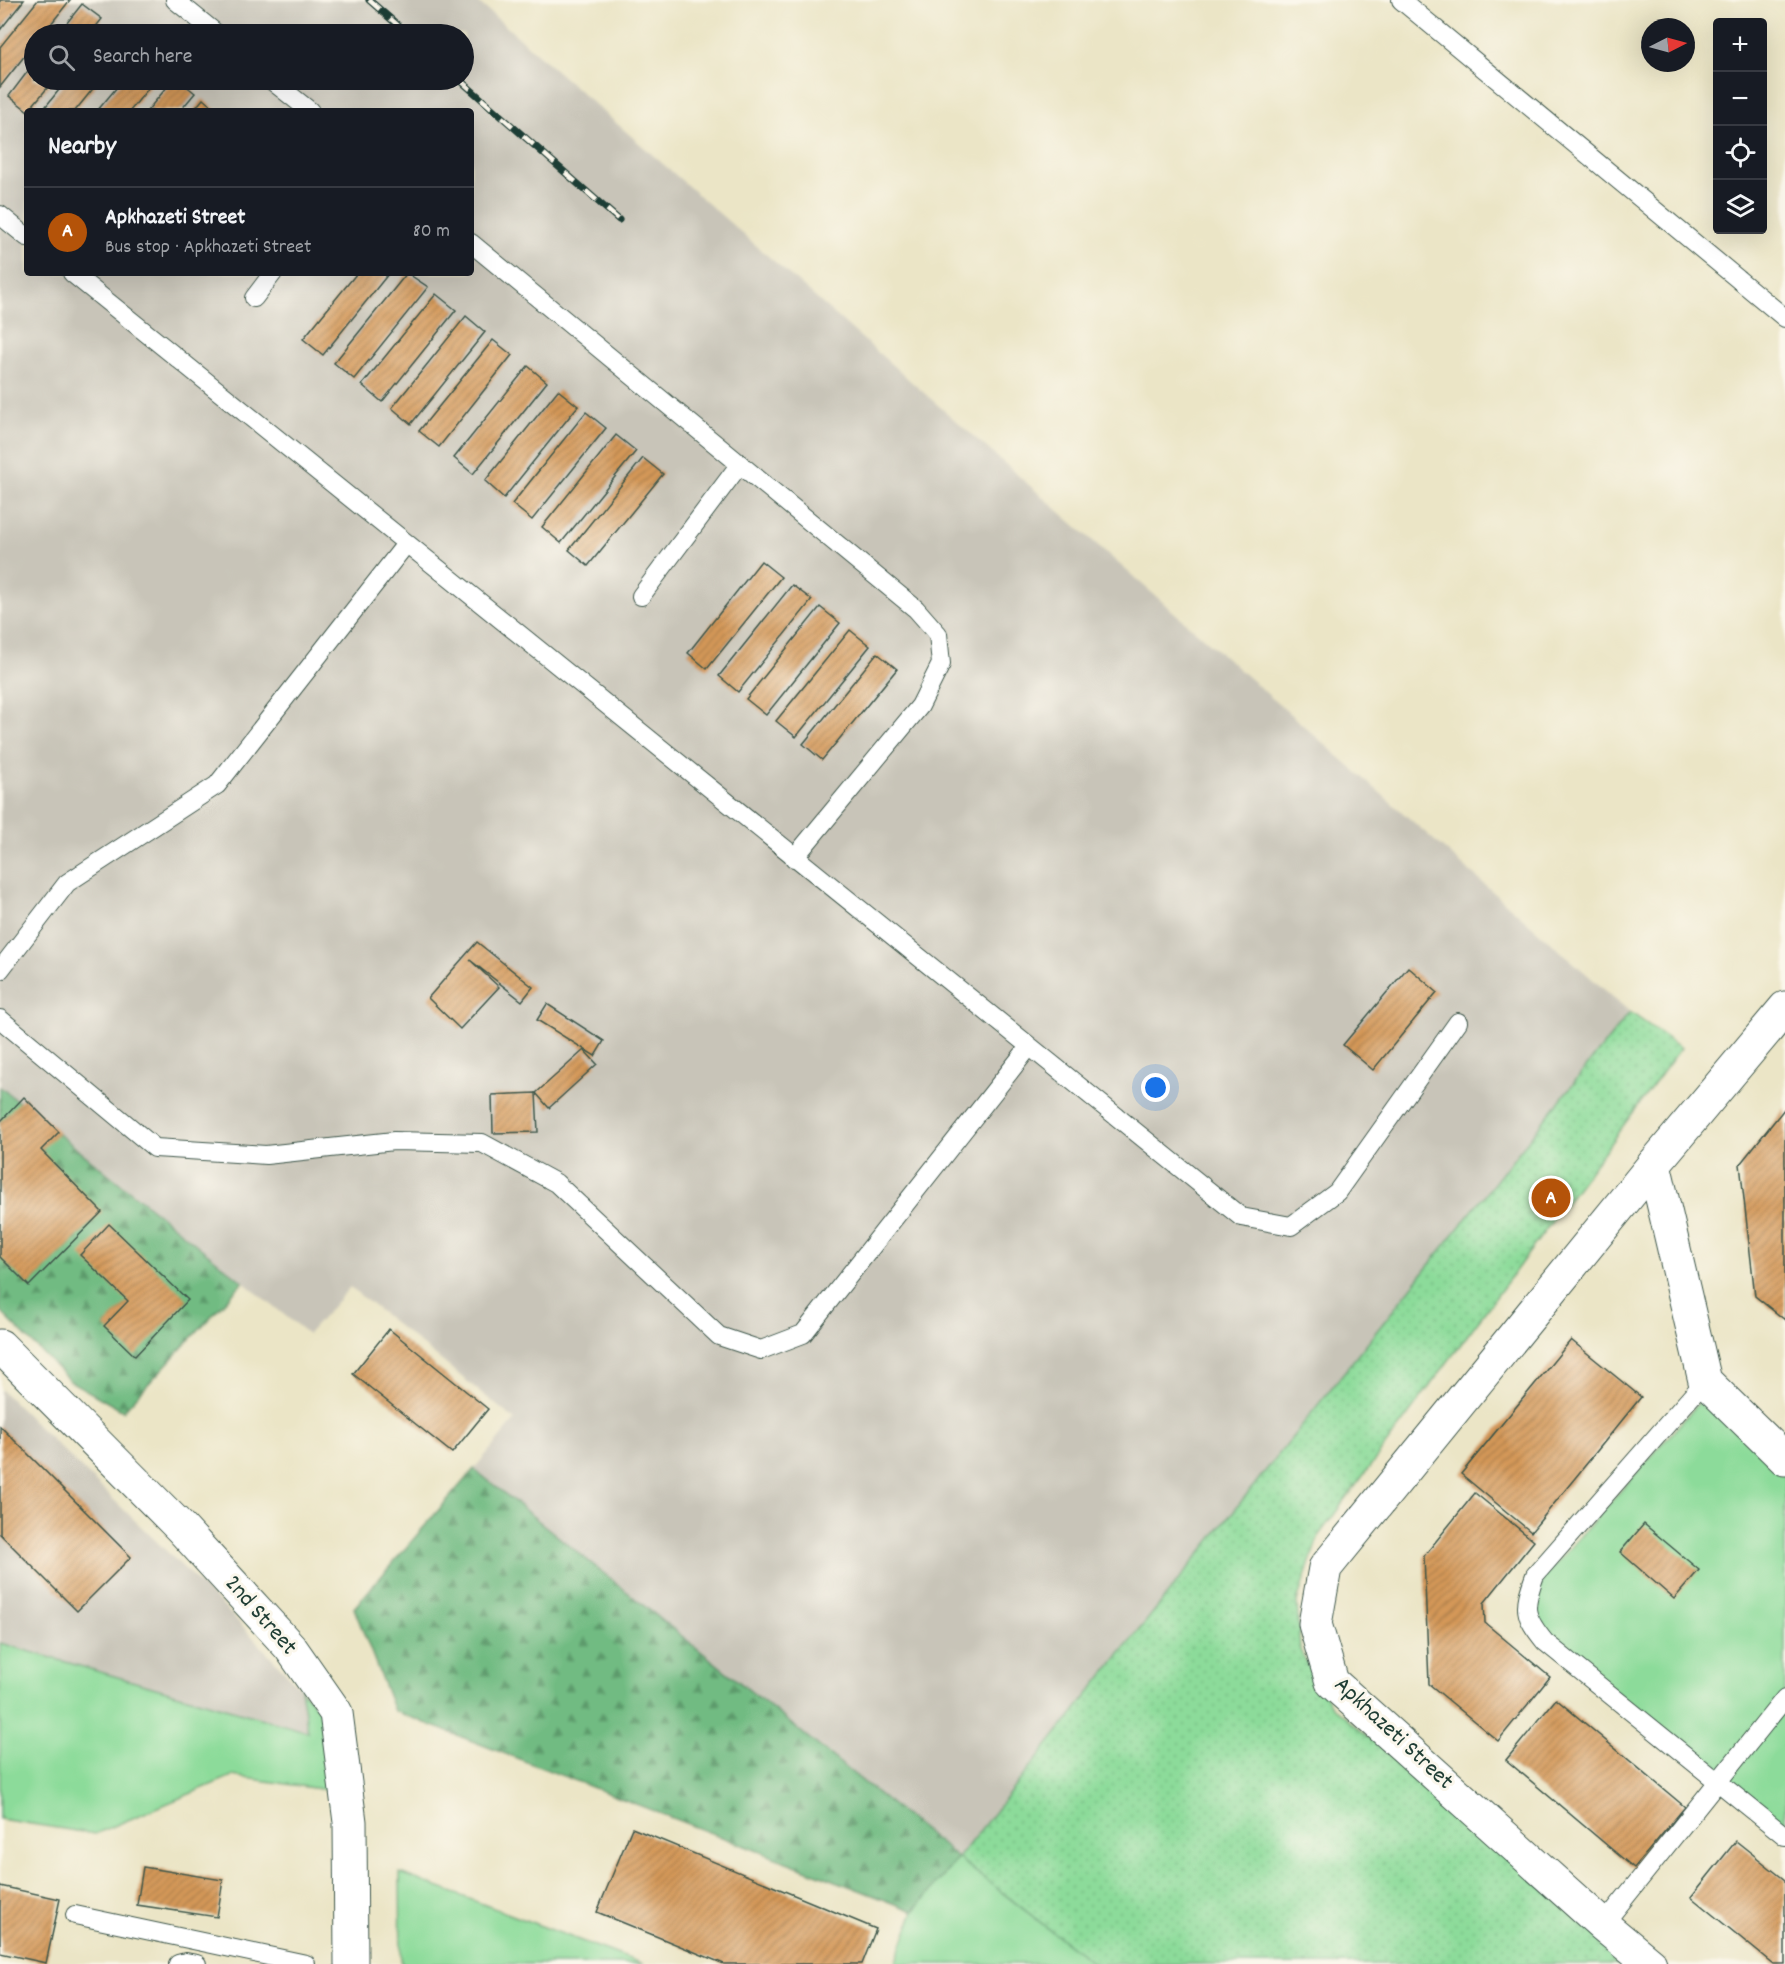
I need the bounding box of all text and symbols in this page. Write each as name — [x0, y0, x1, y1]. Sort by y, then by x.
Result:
north arrow — [1641, 18, 1695, 72]
map controls — [1713, 18, 1767, 234]
button: + — [1713, 18, 1767, 72]
search box — [24, 24, 474, 90]
icon: search — [45, 41, 78, 74]
text: Search here — [93, 42, 192, 73]
button: − — [1713, 72, 1767, 126]
button: locate — [1713, 126, 1767, 180]
text: Nearby — [48, 129, 116, 166]
button: layers — [1713, 180, 1767, 234]
text: Apkhazeti Street — [105, 203, 245, 234]
text: A — [62, 218, 73, 246]
text: 80 m — [413, 218, 450, 246]
text: Bus stop · Apkhazeti Street — [105, 234, 311, 262]
your location — [1141, 1073, 1170, 1102]
pin: A — [1532, 1176, 1570, 1220]
street label: 2nd Street — [215, 1568, 305, 1664]
street label: Apkhazeti Street — [1325, 1669, 1461, 1799]

